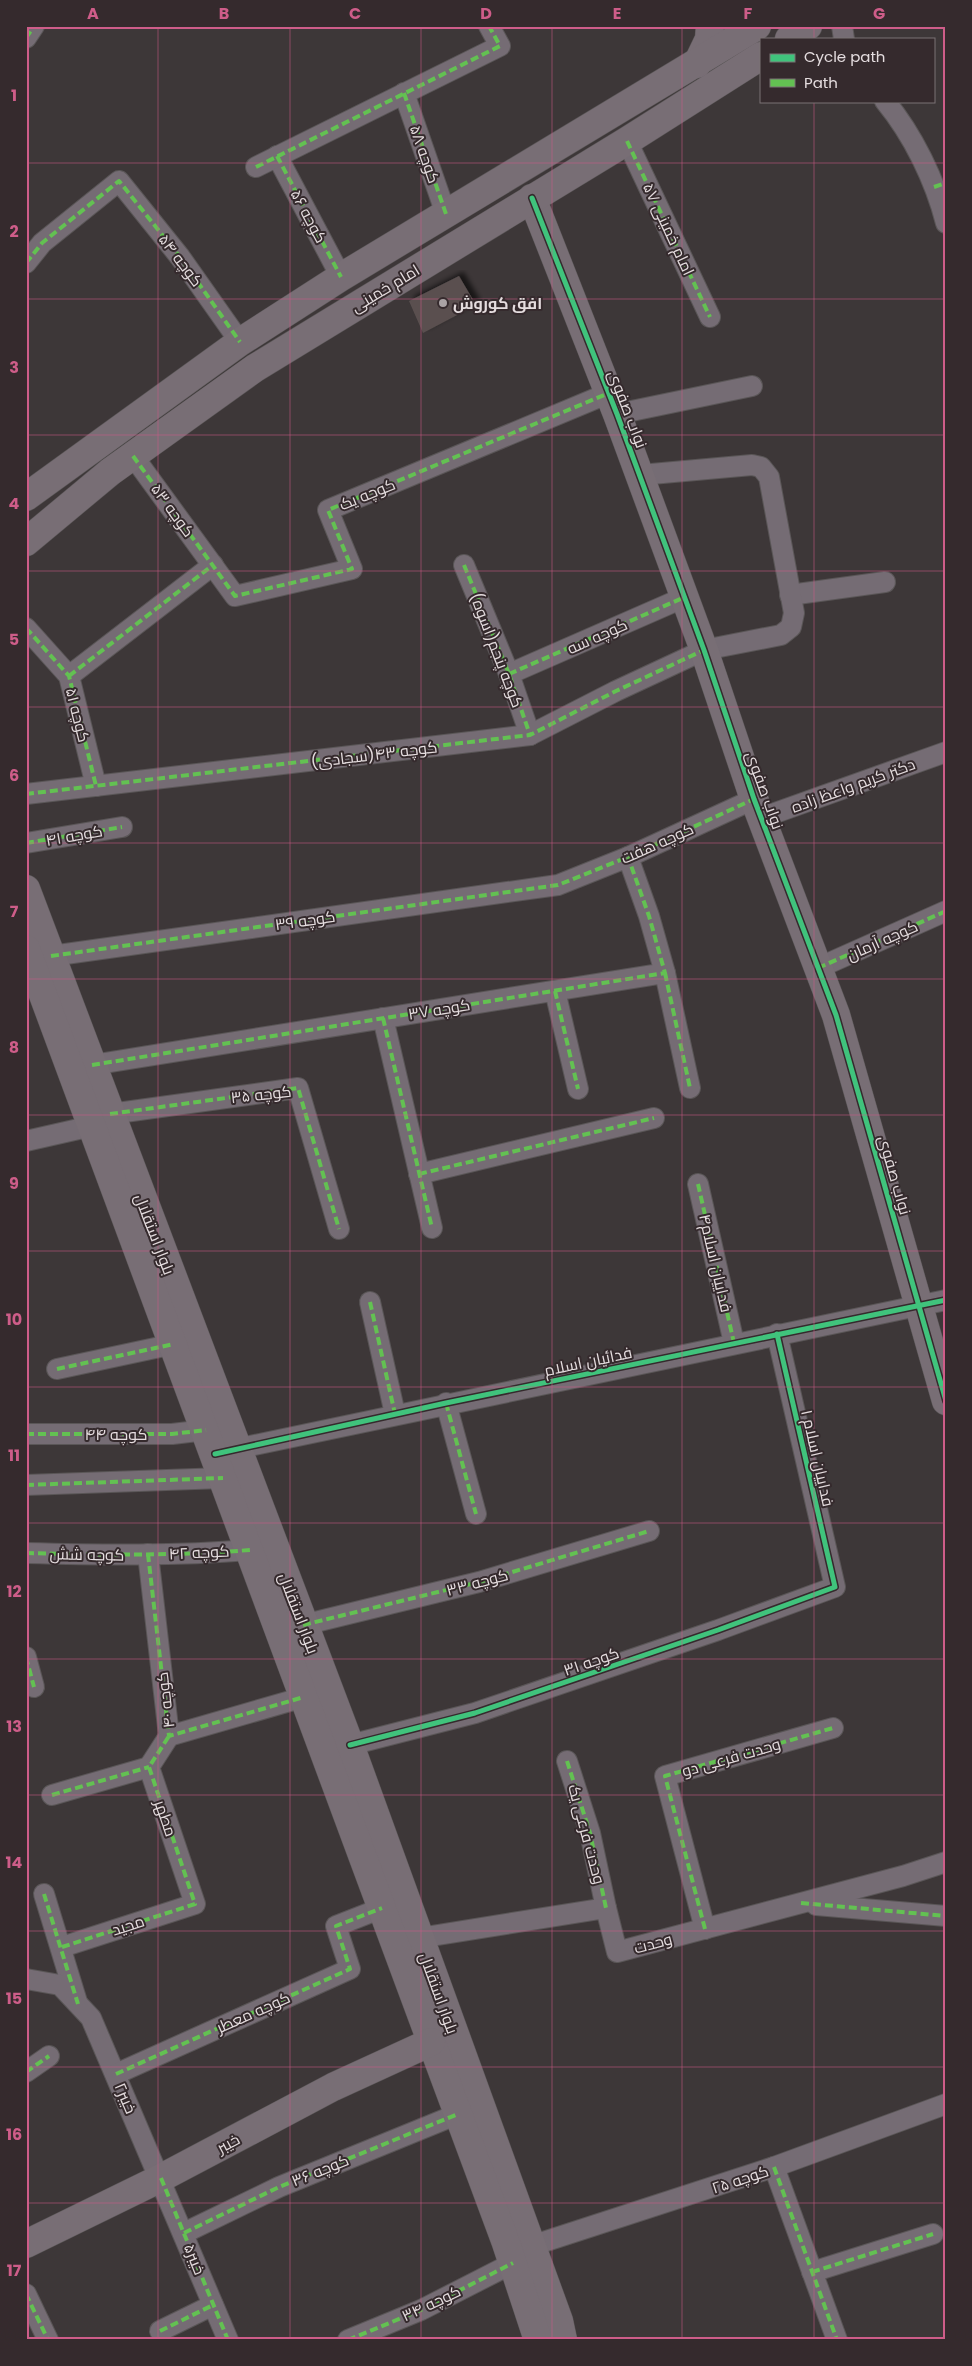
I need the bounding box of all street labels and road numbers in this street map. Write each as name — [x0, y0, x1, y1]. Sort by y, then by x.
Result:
street label: کوچه ۵۸ — [404, 122, 445, 186]
street label: امام خمینی ۵۷ — [637, 179, 700, 279]
street label: کوچه ۵۶ — [285, 185, 332, 247]
street label: کوچه ۵۴ — [153, 229, 208, 292]
street label: امام خمینی — [346, 259, 424, 318]
street label: نواب صفوی — [602, 367, 653, 451]
street label: کوچه یک — [336, 473, 399, 516]
street label: کوچه ۵۳ — [145, 479, 200, 542]
street label: کوچه پنجم(اسوه) — [464, 589, 529, 711]
street label: کوچه سه — [563, 613, 631, 660]
street label: کوچه ۵۱ — [60, 685, 95, 745]
street label: کوچه ۴۳(سجادی) — [309, 735, 439, 774]
street label: نواب صفوی — [740, 748, 789, 832]
street label: دکتر کریم واعظ زاده — [788, 752, 918, 819]
street label: کوچه هفت — [617, 817, 697, 870]
street label: کوچه ۴۱ — [44, 819, 104, 852]
street label: کوچه ۳۹ — [273, 905, 337, 936]
street label: کوچه آرمان — [843, 915, 922, 966]
street label: کوچه ۳۷ — [406, 993, 472, 1026]
street label: کوچه ۳۵ — [229, 1080, 293, 1109]
street label: نواب صفوی — [872, 1133, 917, 1218]
street label: بلوار استقلال — [129, 1190, 181, 1278]
street label: فداییان اسلام۴ — [693, 1212, 738, 1314]
street label: فدائیان اسلام — [542, 1341, 634, 1382]
street label: فداییان اسلام ۱ — [795, 1407, 840, 1509]
street label: کوچه ۴۴ — [85, 1423, 147, 1446]
street label: کوچه ۴۲ — [168, 1539, 230, 1566]
street label: کوچه شش — [49, 1542, 125, 1567]
street label: کوچه ۳۳ — [444, 1563, 511, 1602]
street label: بلوار استقلال — [273, 1569, 325, 1657]
street label: کوچه ۳۱ — [560, 1641, 622, 1682]
street label: کوچه ۴۰ — [151, 1671, 180, 1729]
street label: وحدت فرعی دو — [679, 1732, 783, 1783]
street label: وحدت فرعی یک — [562, 1781, 611, 1887]
street label: مطهر — [148, 1796, 183, 1840]
street label: مجید — [109, 1909, 147, 1942]
street label: وحدت — [631, 1927, 675, 1960]
street label: بلوار استقلال — [413, 1949, 464, 2037]
street label: کوچه معطر — [212, 1986, 294, 2039]
street label: خیبر۲ — [109, 2079, 142, 2117]
street label: خیبر — [212, 2128, 244, 2159]
street label: کوچه ۳۶ — [288, 2149, 352, 2192]
street label: کوچه ۲۵ — [709, 2159, 772, 2200]
street label: خیبر۵ — [178, 2240, 211, 2278]
street label: کوچه ۳۴ — [398, 2280, 465, 2327]

